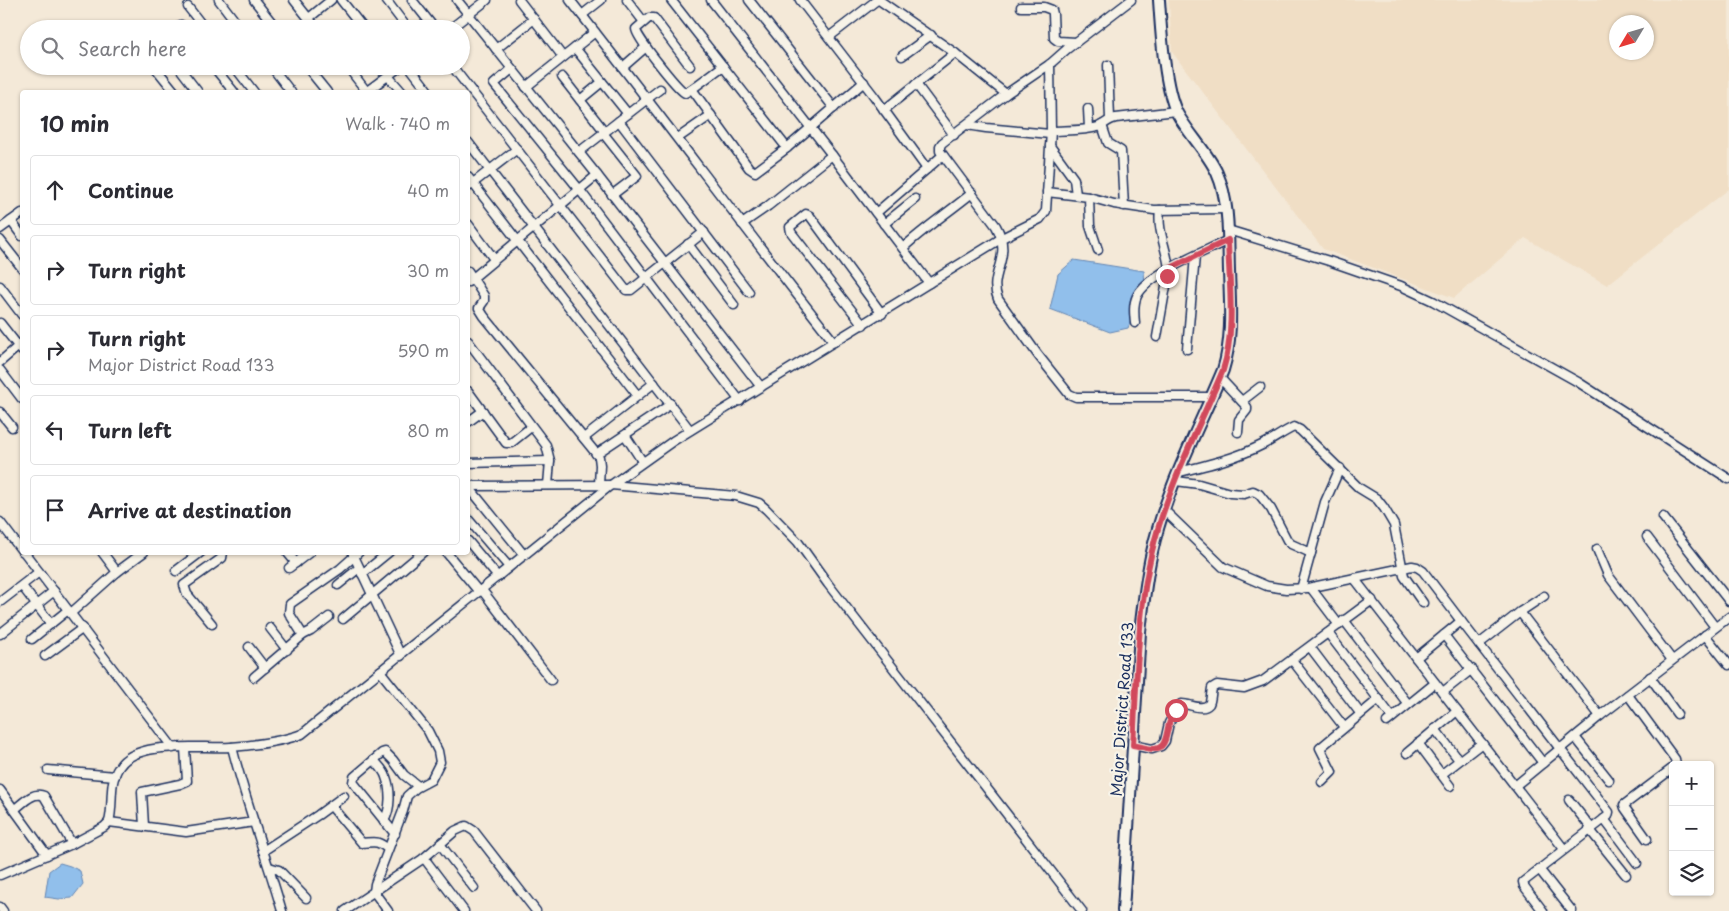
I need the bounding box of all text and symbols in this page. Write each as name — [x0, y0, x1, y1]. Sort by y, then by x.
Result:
north arrow — [1609, 15, 1654, 60]
search box — [20, 20, 470, 75]
icon: search — [38, 34, 66, 62]
text: Search here — [78, 34, 187, 62]
text: 10 min — [40, 107, 110, 139]
text: Walk · 740 m — [345, 111, 450, 135]
icon: ahead — [41, 176, 69, 204]
text: Continue — [88, 176, 174, 204]
text: 40 m — [407, 178, 449, 202]
icon: right — [41, 256, 69, 284]
text: Turn right — [88, 256, 186, 284]
text: 30 m — [407, 258, 449, 282]
route end — [1156, 265, 1179, 288]
text: Turn right — [88, 324, 186, 352]
icon: right — [41, 336, 69, 364]
text: 590 m — [397, 338, 449, 362]
text: Major District Road 133 — [88, 352, 275, 376]
icon: left — [41, 416, 69, 444]
text: Turn left — [88, 416, 172, 444]
text: 80 m — [407, 418, 449, 442]
icon: arrive — [41, 496, 69, 524]
text: Arrive at destination — [88, 496, 292, 524]
street label: Major District Road 133 — [1103, 621, 1139, 797]
route start — [1165, 699, 1188, 722]
map controls — [1669, 761, 1714, 896]
button: + — [1669, 761, 1714, 806]
button: − — [1669, 806, 1714, 851]
button: layers — [1669, 851, 1714, 896]

